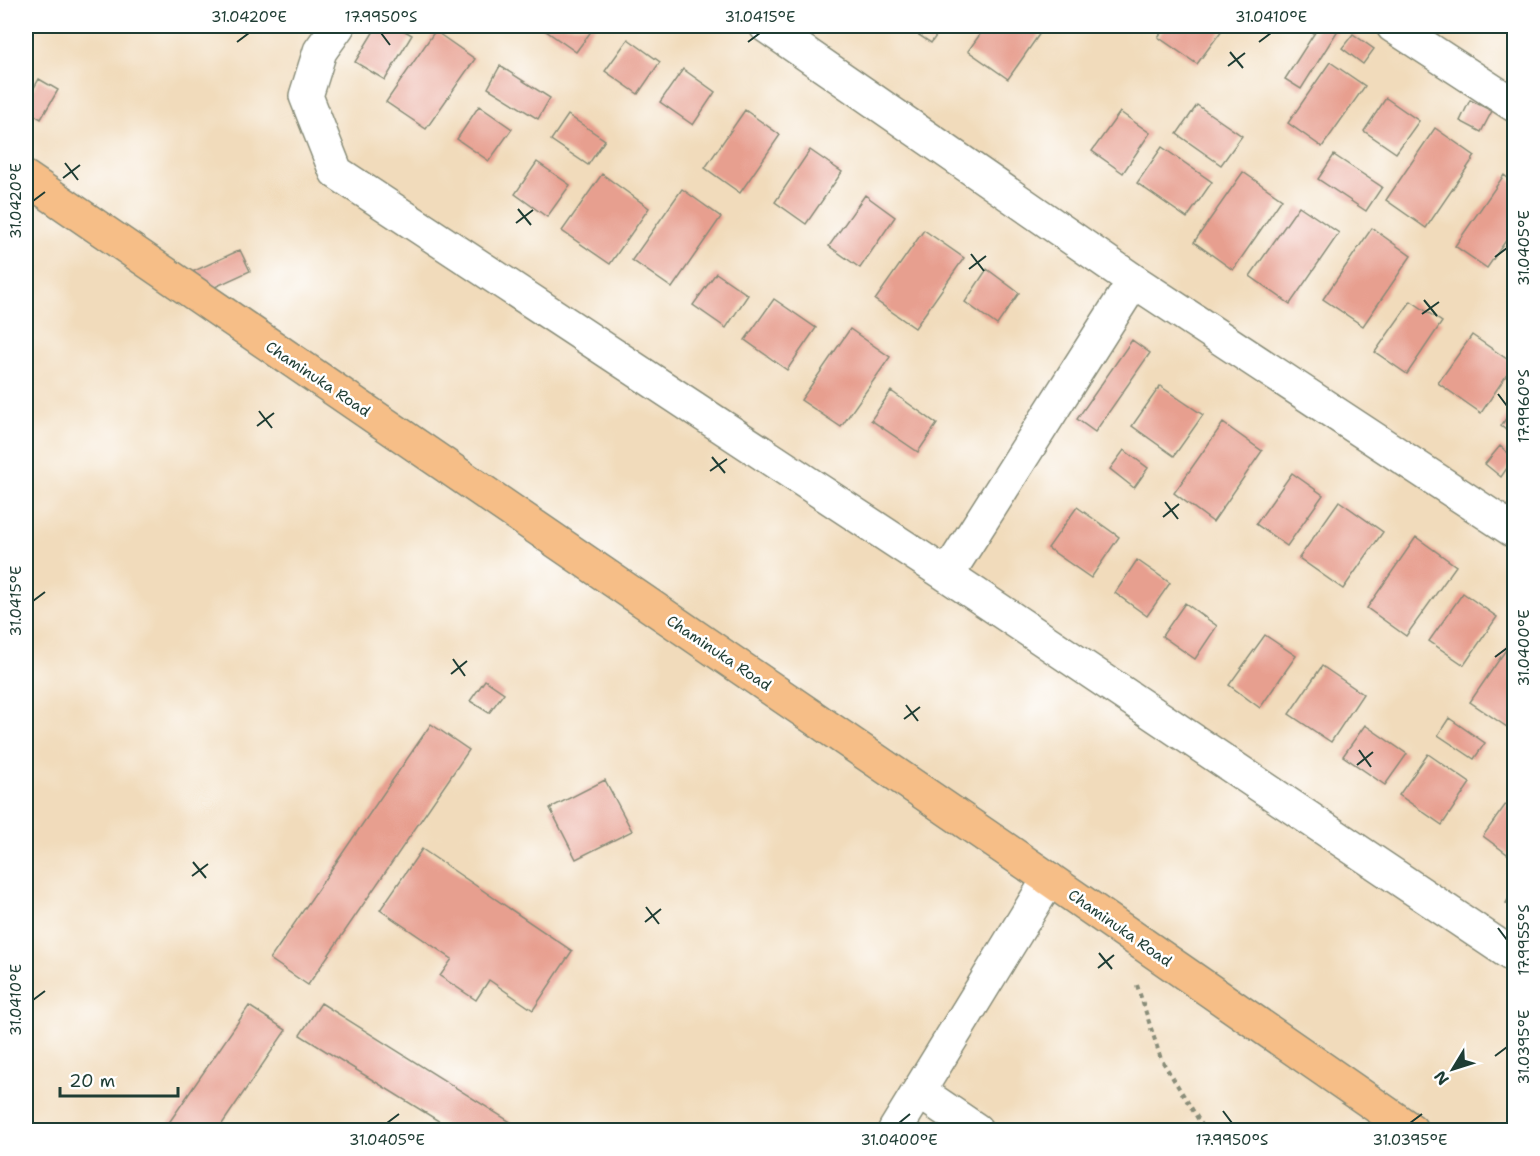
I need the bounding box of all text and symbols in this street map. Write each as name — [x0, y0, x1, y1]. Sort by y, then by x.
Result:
text: 31.0420°E — [211, 7, 287, 27]
text: 17.9950°S — [345, 7, 417, 27]
text: 31.0415°E — [725, 7, 795, 27]
text: 31.0410°E — [1235, 7, 1307, 27]
text: 31.0420°E — [6, 163, 26, 239]
text: 31.0405°E — [1514, 210, 1534, 286]
street label: Chaminuka Road — [262, 337, 375, 422]
text: 17.9960°S — [1514, 369, 1534, 443]
text: 31.0415°E — [6, 566, 26, 636]
text: 31.0400°E — [1514, 609, 1534, 687]
street label: Chaminuka Road — [663, 611, 776, 696]
street label: Chaminuka Road — [1064, 885, 1176, 972]
text: 17.9955°S — [1514, 904, 1534, 976]
text: 31.0410°E — [6, 964, 26, 1036]
text: 31.0395°E — [1514, 1010, 1534, 1084]
north arrow — [1423, 1039, 1483, 1099]
scale bar — [60, 1060, 178, 1098]
text: N — [1429, 1066, 1454, 1089]
text: 20 m — [69, 1069, 115, 1093]
text: 31.0405°E — [349, 1130, 425, 1150]
text: 31.0400°E — [860, 1130, 938, 1150]
text: 17.9950°S — [1196, 1130, 1268, 1150]
text: 31.0395°E — [1373, 1130, 1447, 1150]

